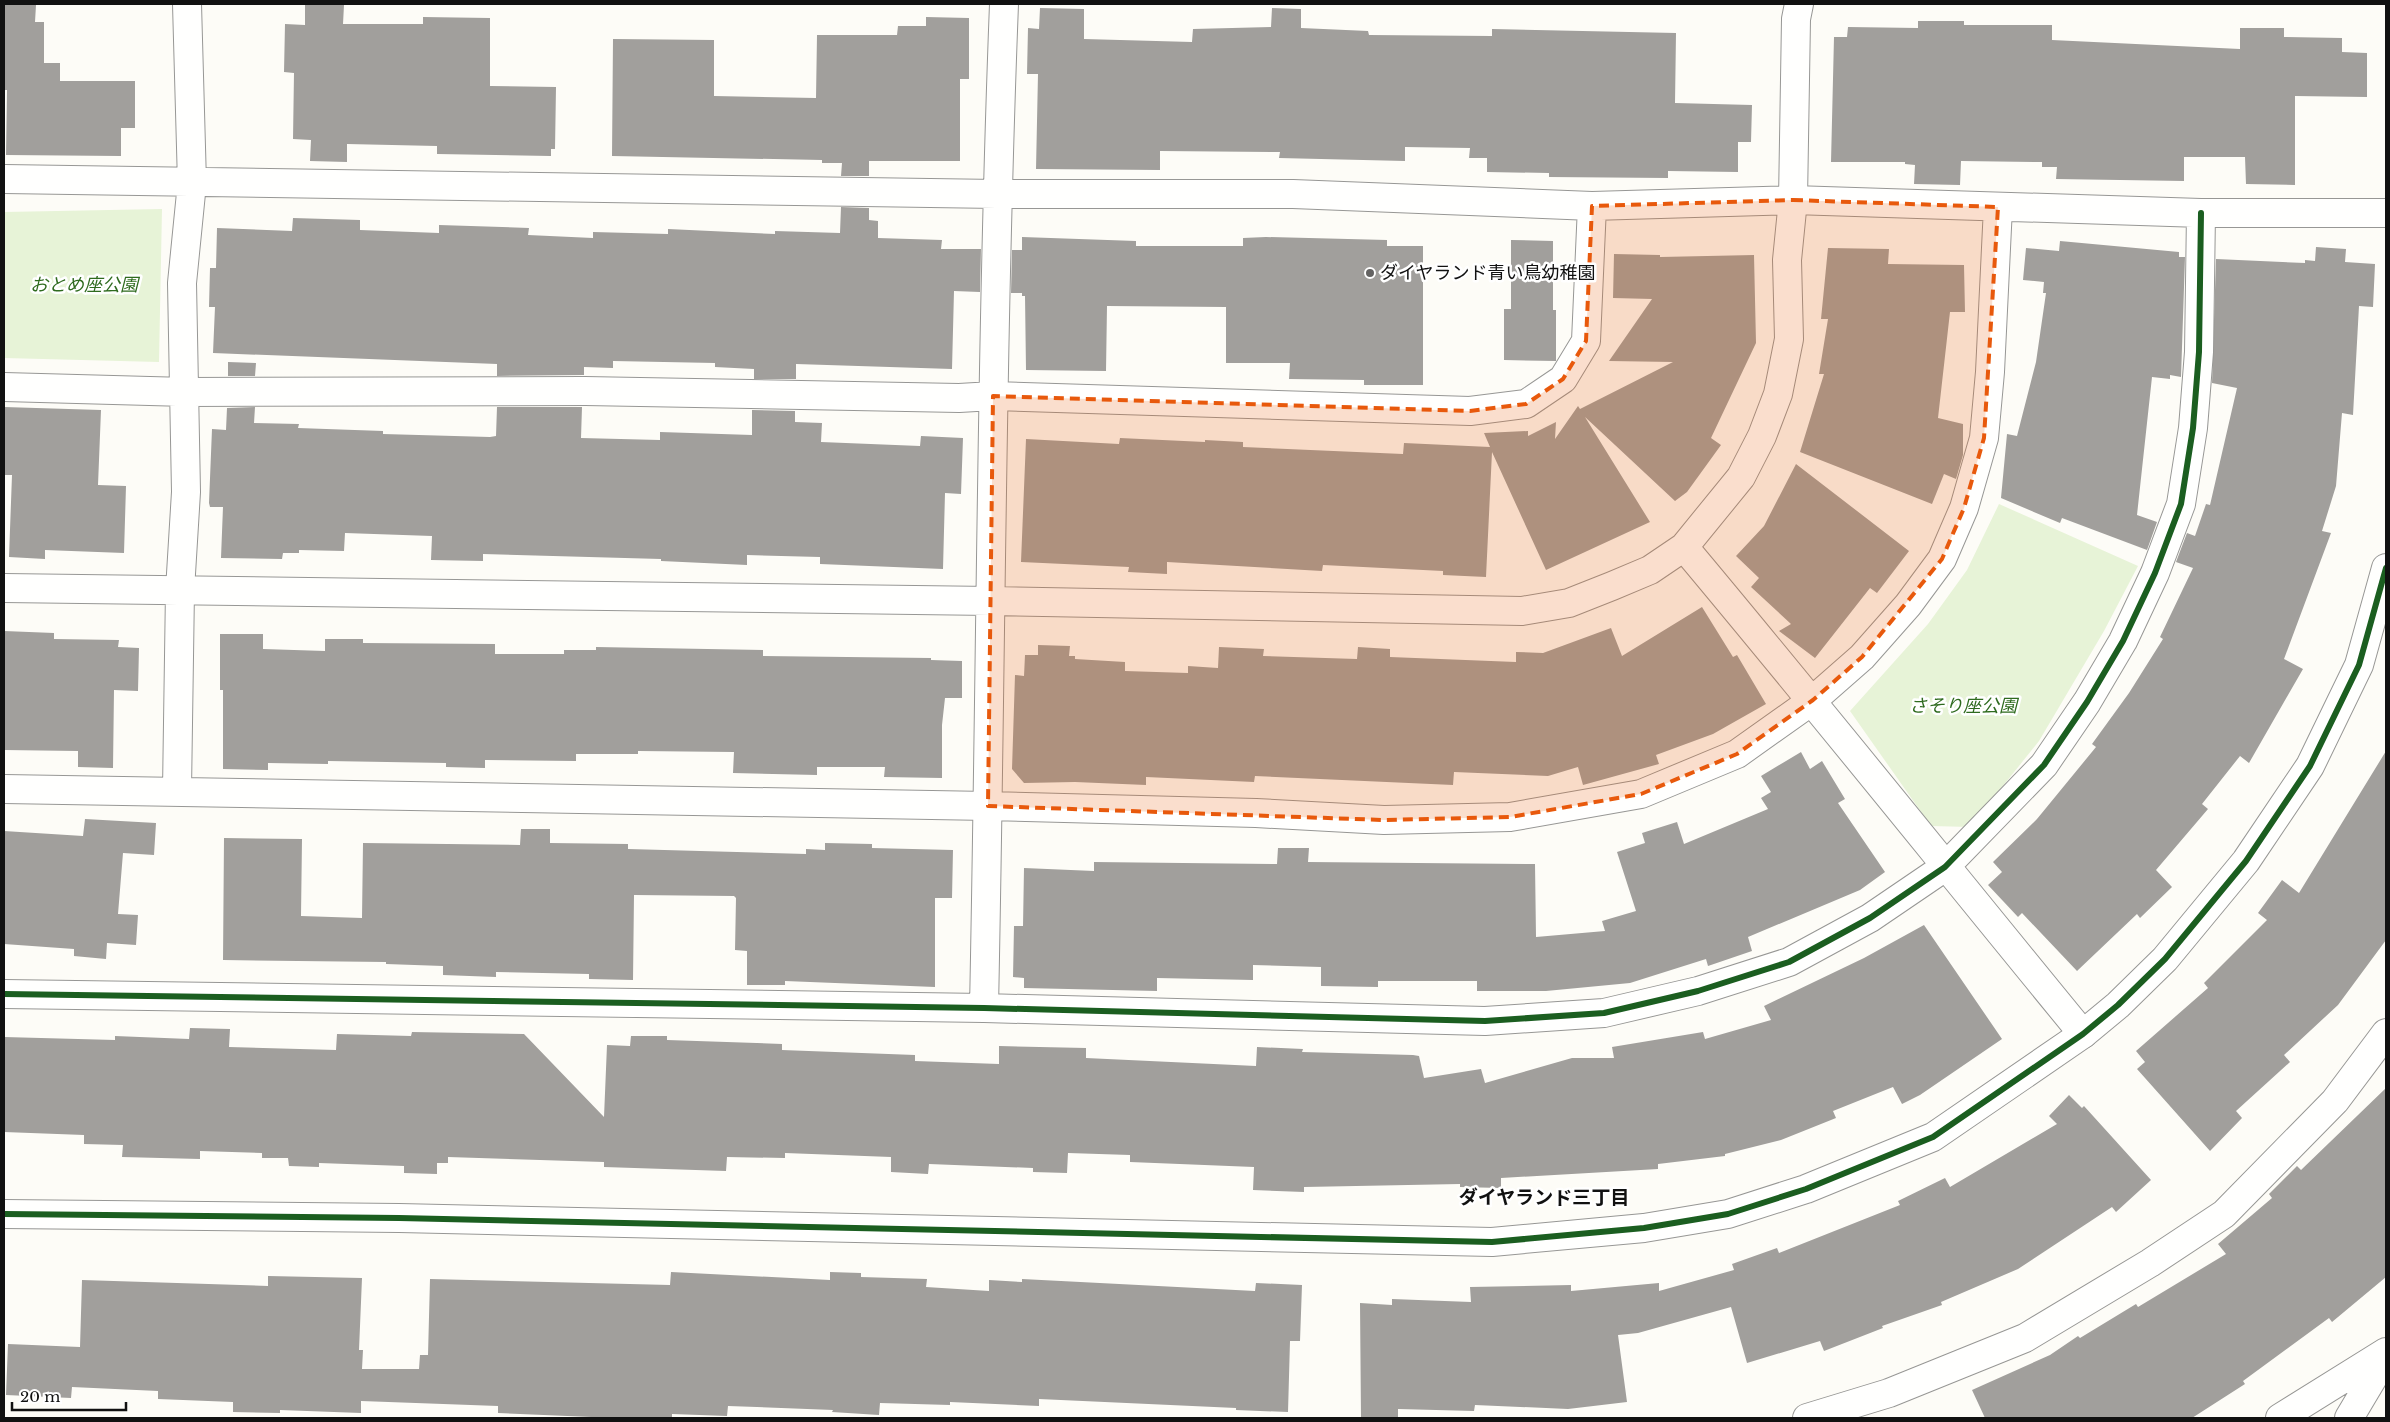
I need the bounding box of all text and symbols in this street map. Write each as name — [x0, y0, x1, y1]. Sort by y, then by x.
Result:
place label: ダイヤランド青い鳥幼稚園 — [1380, 262, 1595, 284]
marker: ダイヤランド青い鳥幼稚園 — [1364, 267, 1376, 279]
park label: おとめ座公園 — [30, 274, 141, 296]
park label: さそり座公園 — [1909, 695, 2020, 717]
district label: ダイヤランド三丁目 — [1459, 1186, 1629, 1209]
scale bar — [12, 1380, 126, 1412]
text: 20 m — [20, 1387, 60, 1406]

